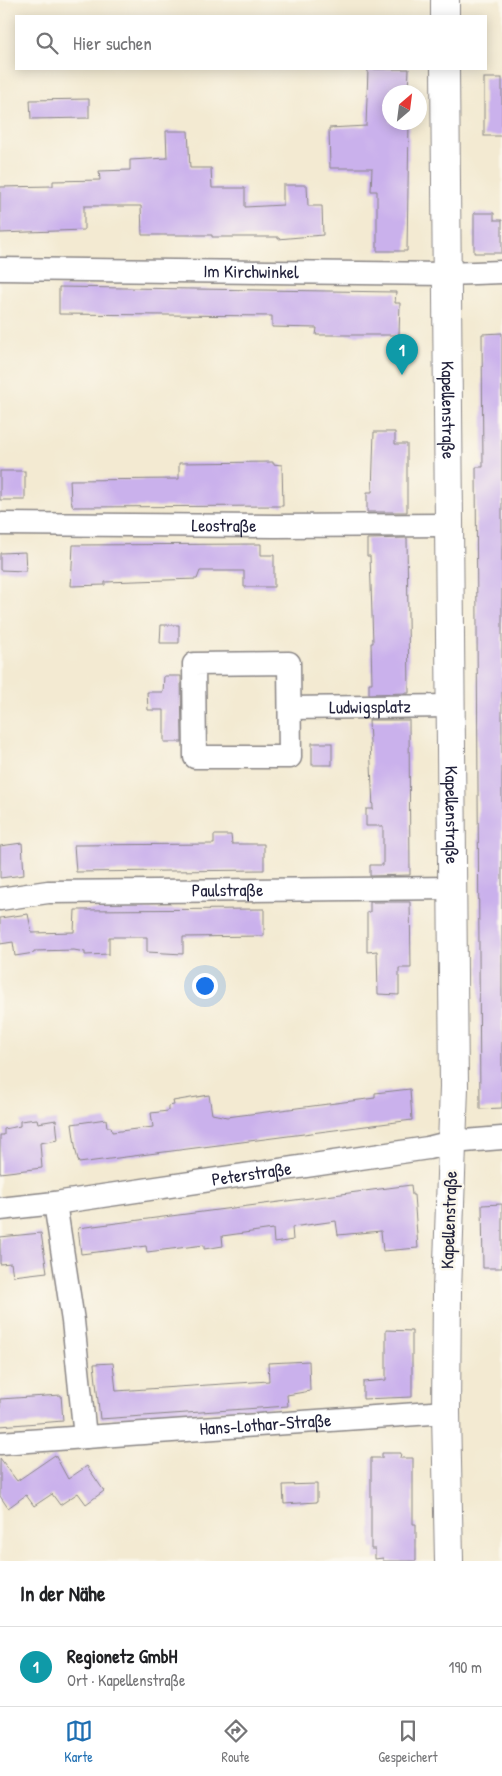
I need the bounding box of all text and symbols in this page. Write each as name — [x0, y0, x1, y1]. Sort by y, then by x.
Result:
search box — [15, 15, 487, 70]
icon: search — [33, 29, 61, 57]
text: Hier suchen — [73, 30, 152, 56]
north arrow — [382, 85, 427, 130]
street label: Im Kirchwinkel — [203, 258, 299, 284]
pin: 1 — [386, 334, 418, 375]
street label: Kapellenstraße — [436, 361, 461, 459]
street label: Leostraße — [191, 512, 257, 538]
street label: Ludwigsplatz — [329, 693, 411, 720]
street label: Kapellenstraße — [439, 766, 465, 864]
street label: Paulstraße — [192, 877, 263, 903]
your location — [192, 973, 218, 999]
street label: Peterstraße — [210, 1155, 293, 1192]
street label: Kapellenstraße — [434, 1170, 463, 1269]
street label: Hans-Lothar-Straße — [199, 1407, 332, 1441]
text: In der Nähe — [20, 1579, 105, 1608]
text: Regionetz GmbH — [67, 1643, 178, 1669]
text: 1 — [33, 1656, 39, 1678]
text: 190 m — [449, 1656, 482, 1678]
text: Ort · Kapellenstraße — [67, 1669, 185, 1691]
tab: Karte — [64, 1717, 93, 1766]
tab: Route — [222, 1717, 250, 1766]
tab: Gespeichert — [378, 1717, 438, 1766]

